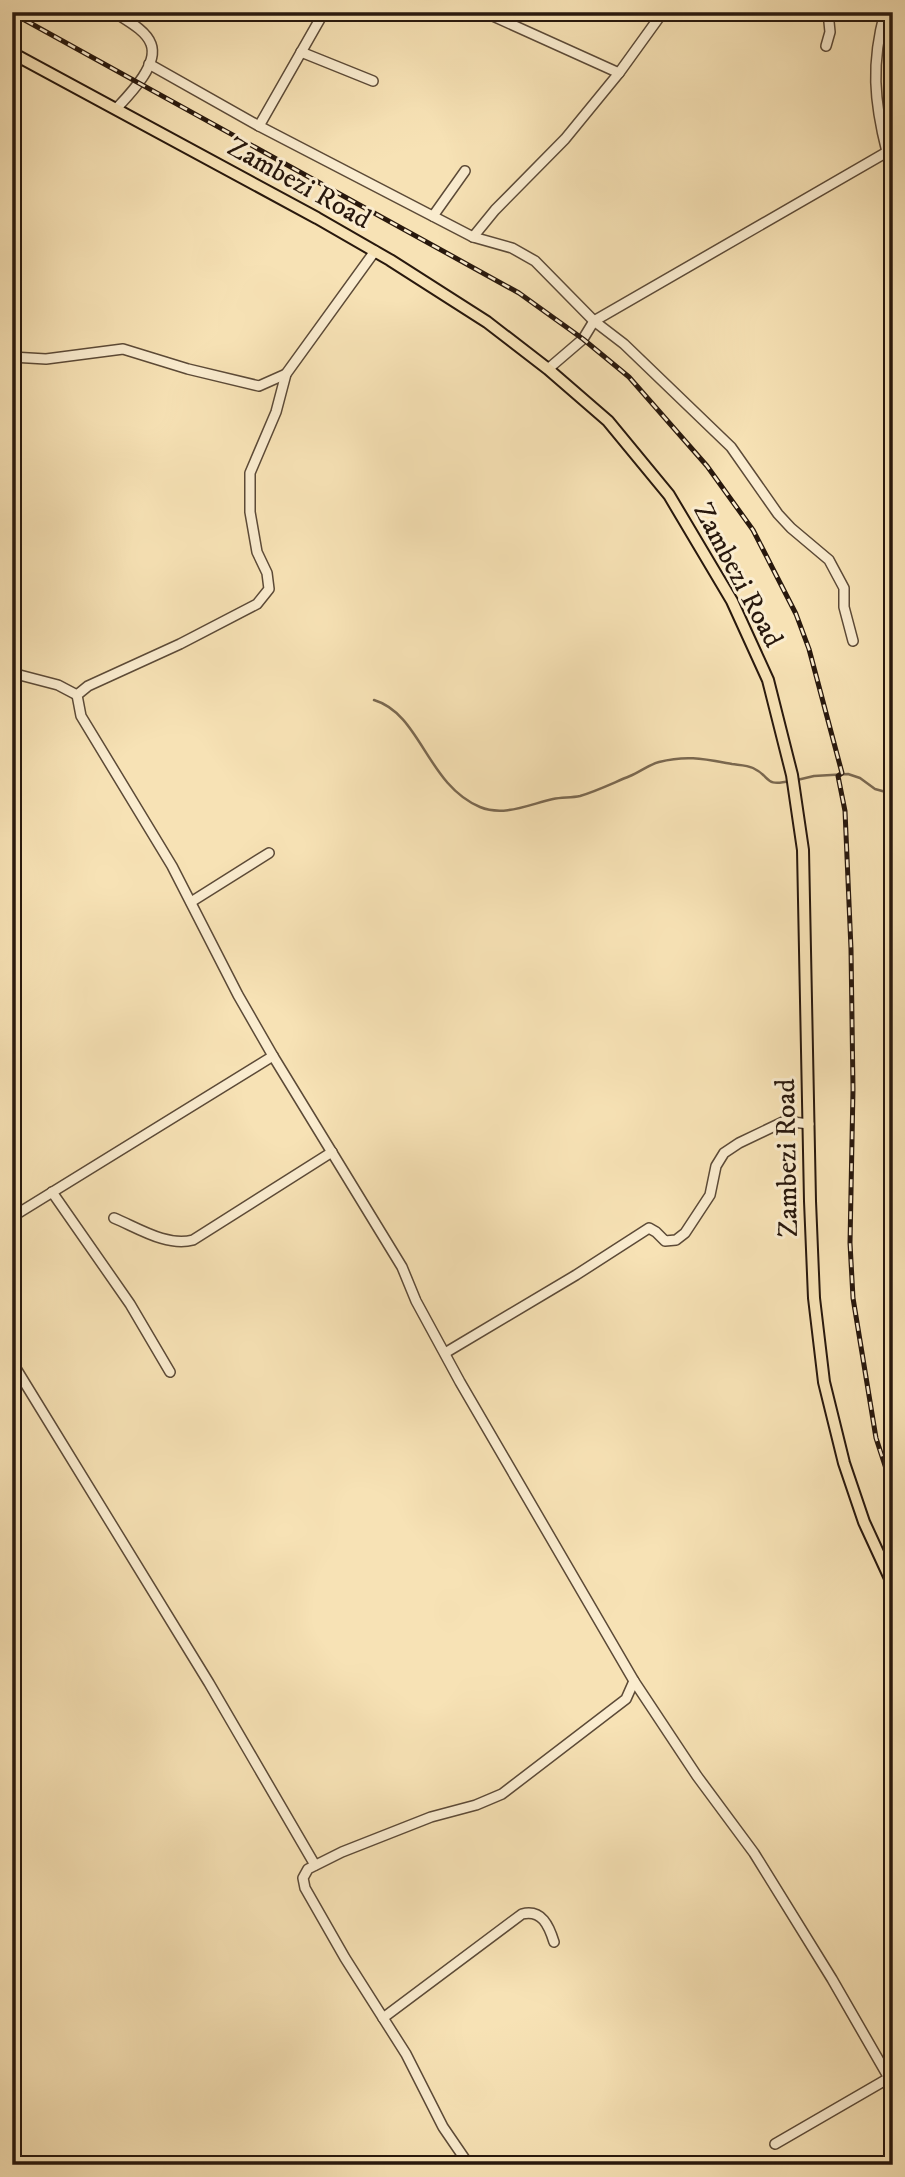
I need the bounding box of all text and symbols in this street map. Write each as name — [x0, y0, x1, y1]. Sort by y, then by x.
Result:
street label: Zambezi Road — [221, 129, 377, 237]
street label: Zambezi Road — [685, 497, 791, 653]
street label: Zambezi Road — [768, 1078, 806, 1238]

